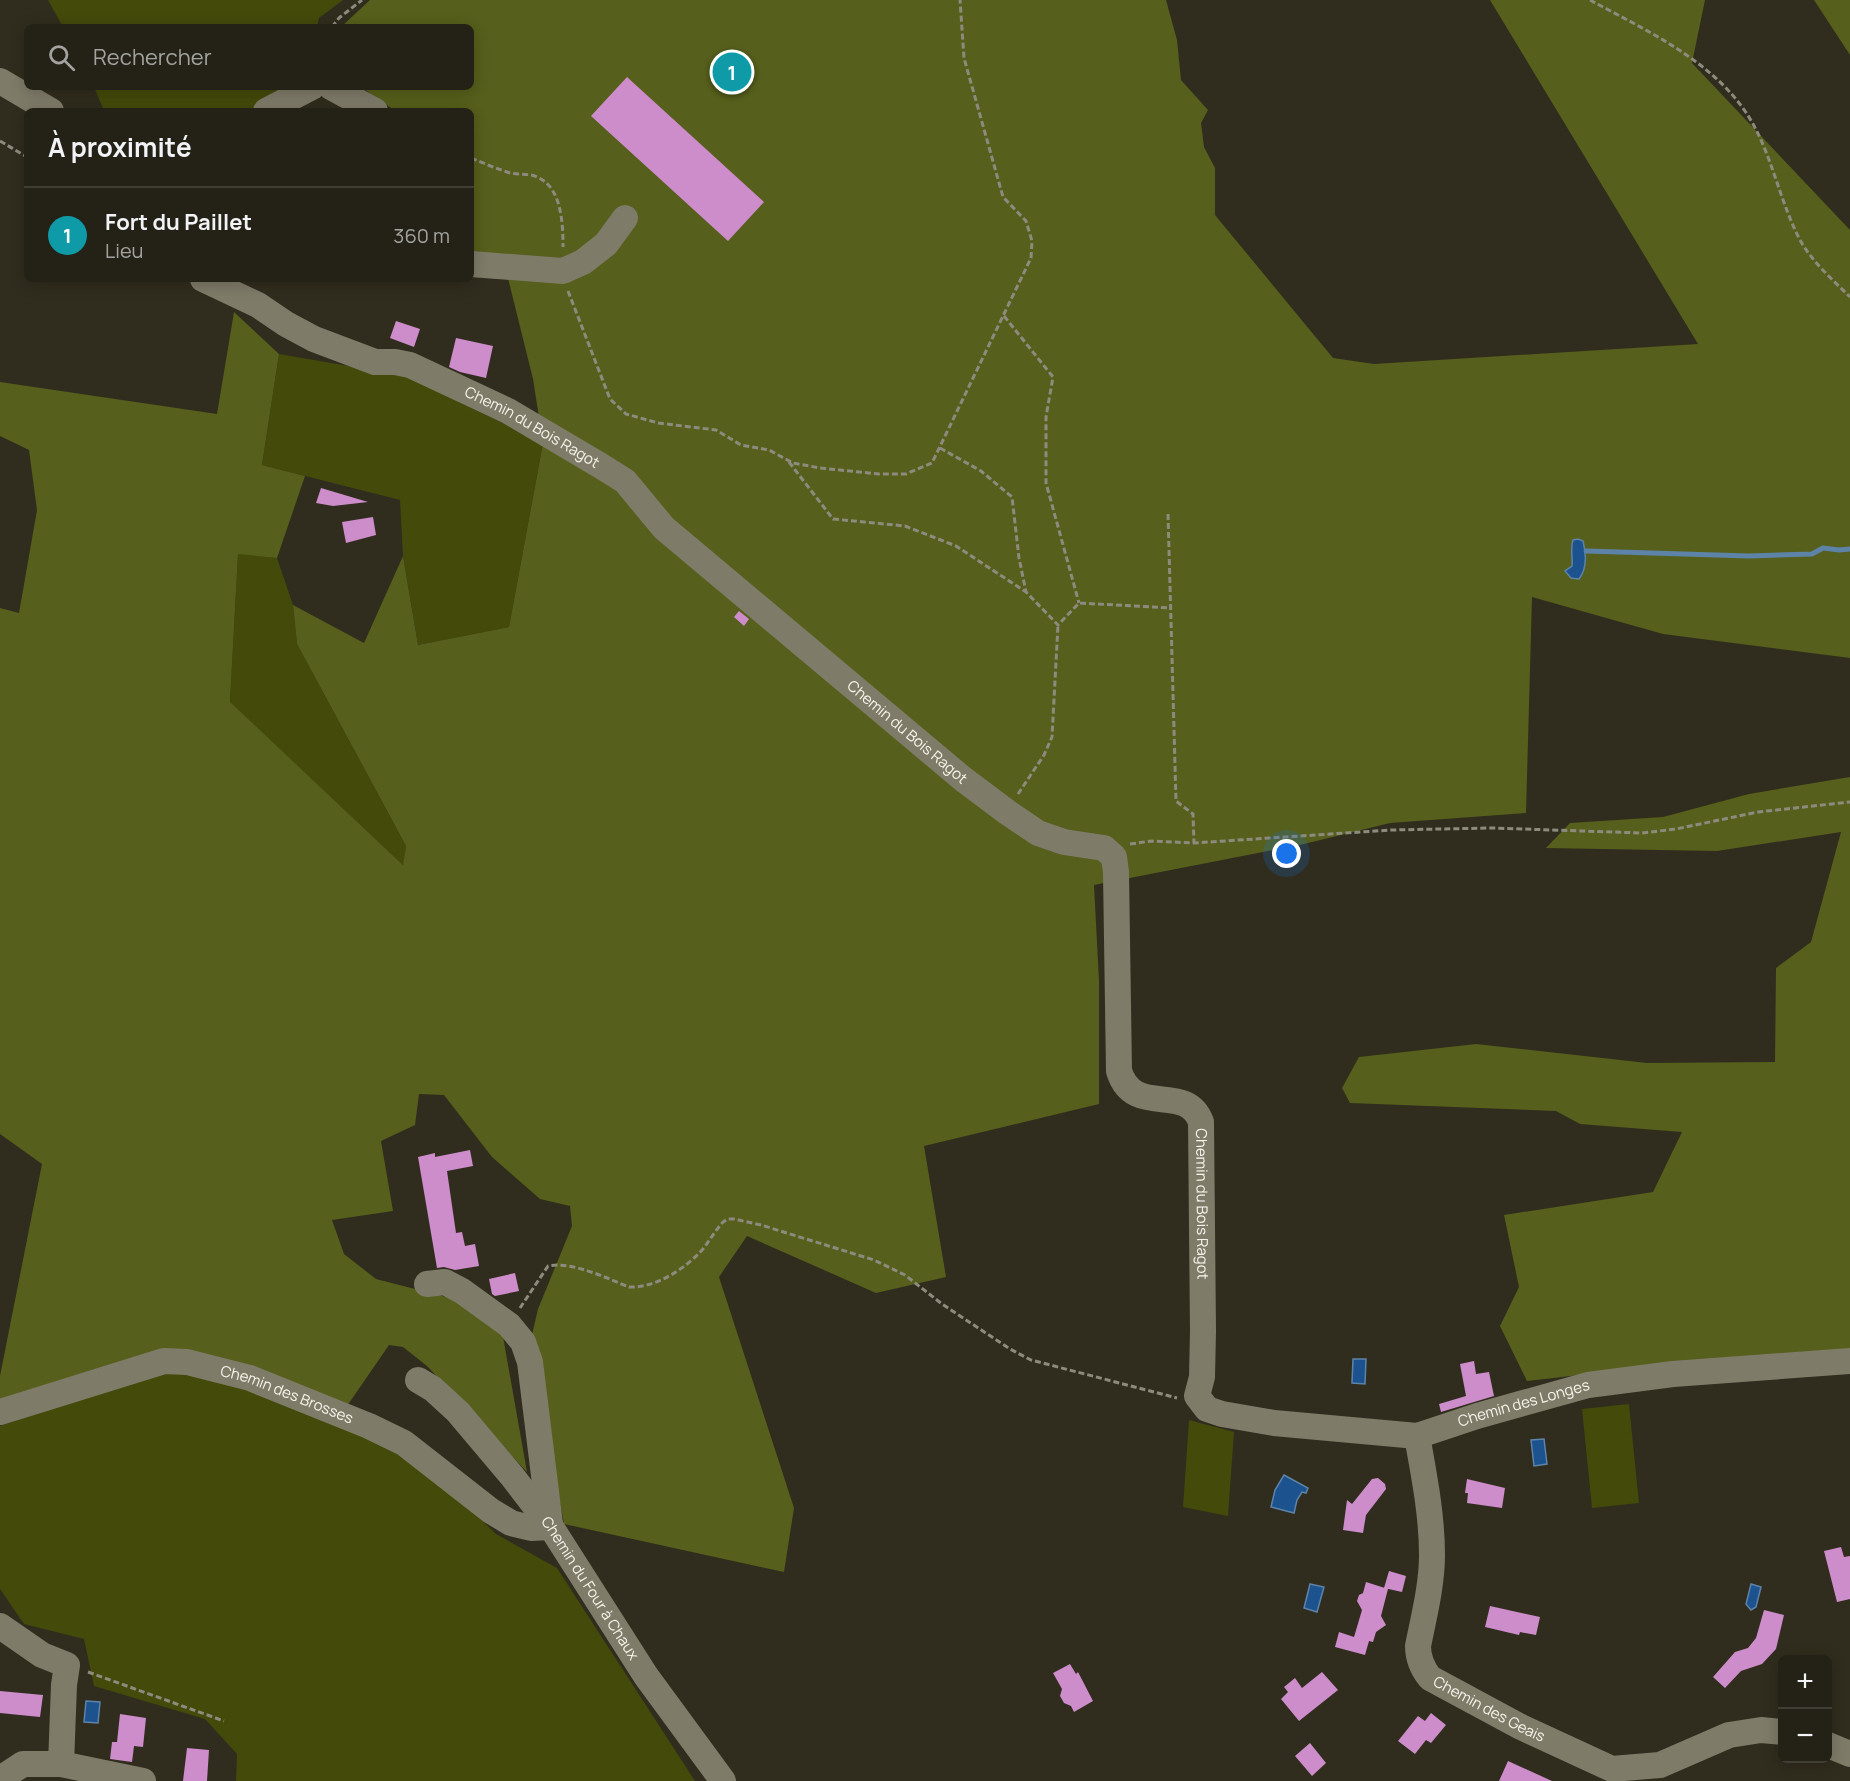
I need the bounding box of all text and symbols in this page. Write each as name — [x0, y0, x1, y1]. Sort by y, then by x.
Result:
search box — [24, 24, 474, 90]
icon: search — [45, 41, 78, 74]
text: Rechercher — [93, 42, 212, 72]
pin: 1 — [712, 50, 752, 94]
text: À proximité — [48, 129, 192, 165]
text: Fort du Paillet — [105, 207, 252, 237]
text: 1 — [63, 222, 72, 249]
text: 360 m — [393, 222, 450, 249]
text: Lieu — [105, 237, 143, 264]
street label: Chemin du Bois Ragot — [461, 381, 603, 473]
street label: Chemin du Bois Ragot — [843, 675, 972, 788]
your location — [1272, 839, 1301, 868]
street label: Chemin du Bois Ragot — [1191, 1128, 1214, 1280]
street label: Chemin des Brosses — [218, 1360, 357, 1429]
street label: Chemin des Longes — [1455, 1374, 1592, 1432]
street label: Chemin du Four à Chaux — [536, 1512, 644, 1664]
map controls — [1778, 1655, 1832, 1763]
button: + — [1778, 1655, 1832, 1709]
street label: Chemin des Geais — [1430, 1671, 1549, 1747]
button: − — [1778, 1709, 1832, 1763]

